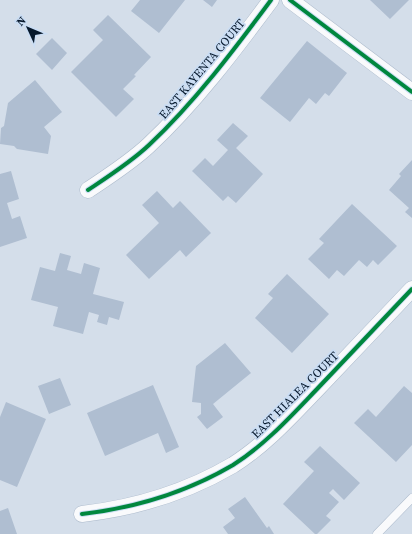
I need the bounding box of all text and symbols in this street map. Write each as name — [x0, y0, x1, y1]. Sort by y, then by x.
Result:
north arrow — [8, 8, 48, 48]
text: N — [13, 13, 29, 29]
street label: EAST KAYENTA COURT — [155, 15, 249, 122]
street label: EAST HIALEA COURT — [248, 348, 342, 442]

